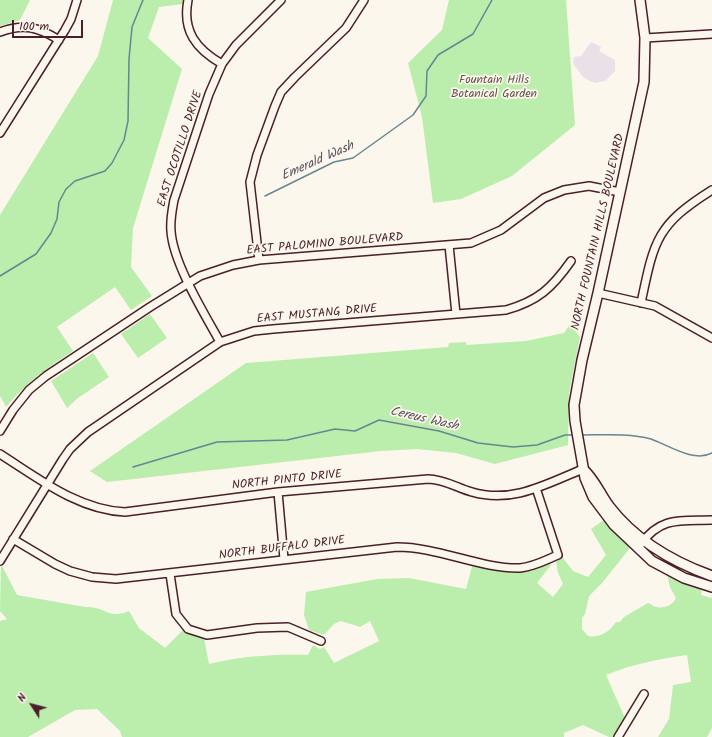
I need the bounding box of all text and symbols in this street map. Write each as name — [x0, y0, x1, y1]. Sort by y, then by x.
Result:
scale bar — [14, 12, 85, 38]
text: 100 m — [19, 17, 49, 36]
park label: Fountain Hills Botanical Garden — [451, 74, 537, 102]
street label: EAST OCOTILLO DRIVE — [155, 89, 207, 209]
street label: NORTH FOUNTAIN HILLS BOULEVARD — [569, 132, 629, 332]
water label: Emerald Wash — [279, 139, 357, 185]
street label: EAST PALOMINO BOULEVARD — [246, 231, 404, 259]
street label: EAST MUSTANG DRIVE — [256, 303, 378, 327]
water label: Cereus Wash — [388, 405, 460, 435]
street label: NORTH PINTO DRIVE — [231, 468, 343, 494]
street label: NORTH BUFFALO DRIVE — [218, 534, 346, 564]
north arrow — [12, 685, 52, 725]
text: N — [13, 690, 32, 706]

